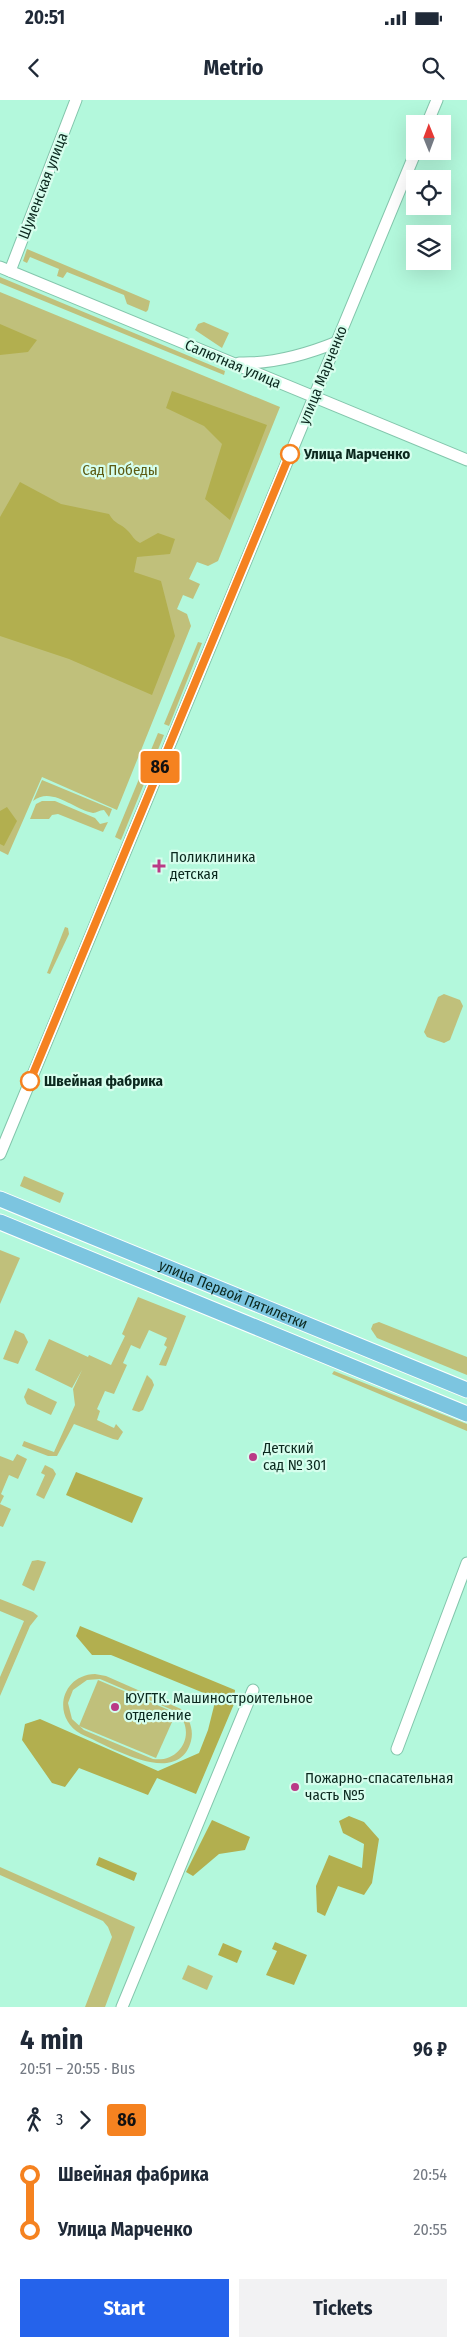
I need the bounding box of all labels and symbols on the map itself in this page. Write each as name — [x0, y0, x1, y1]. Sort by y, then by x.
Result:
north arrow — [406, 115, 451, 160]
street label: Шуменская улица — [14, 130, 72, 242]
street label: улица Марченко — [295, 323, 351, 427]
street label: Салютная улица — [182, 336, 284, 392]
marker: Улица Марченко — [280, 444, 300, 464]
place label: Улица Марченко — [303, 445, 410, 463]
park label: Сад Победы — [82, 461, 158, 479]
line badge: 86 — [138, 751, 182, 783]
place label: Поликлиника детская — [170, 848, 256, 883]
marker: Поликлиника детская — [152, 859, 166, 873]
marker: Швейная фабрика — [20, 1071, 40, 1091]
place label: Швейная фабрика — [44, 1072, 164, 1090]
street label: улица Первой Пятилетки — [156, 1256, 310, 1333]
place label: Детский сад № 301 — [262, 1439, 326, 1474]
marker: Детский сад № 301 — [247, 1451, 259, 1463]
place label: ЮУГТК. Машиностроительное отделение — [125, 1689, 313, 1724]
marker: ЮУГТК. Машиностроительное отделение — [109, 1701, 121, 1713]
place label: Пожарно-спасательная часть №5 — [305, 1769, 453, 1804]
marker: Пожарно-спасательная часть №5 — [289, 1781, 301, 1793]

